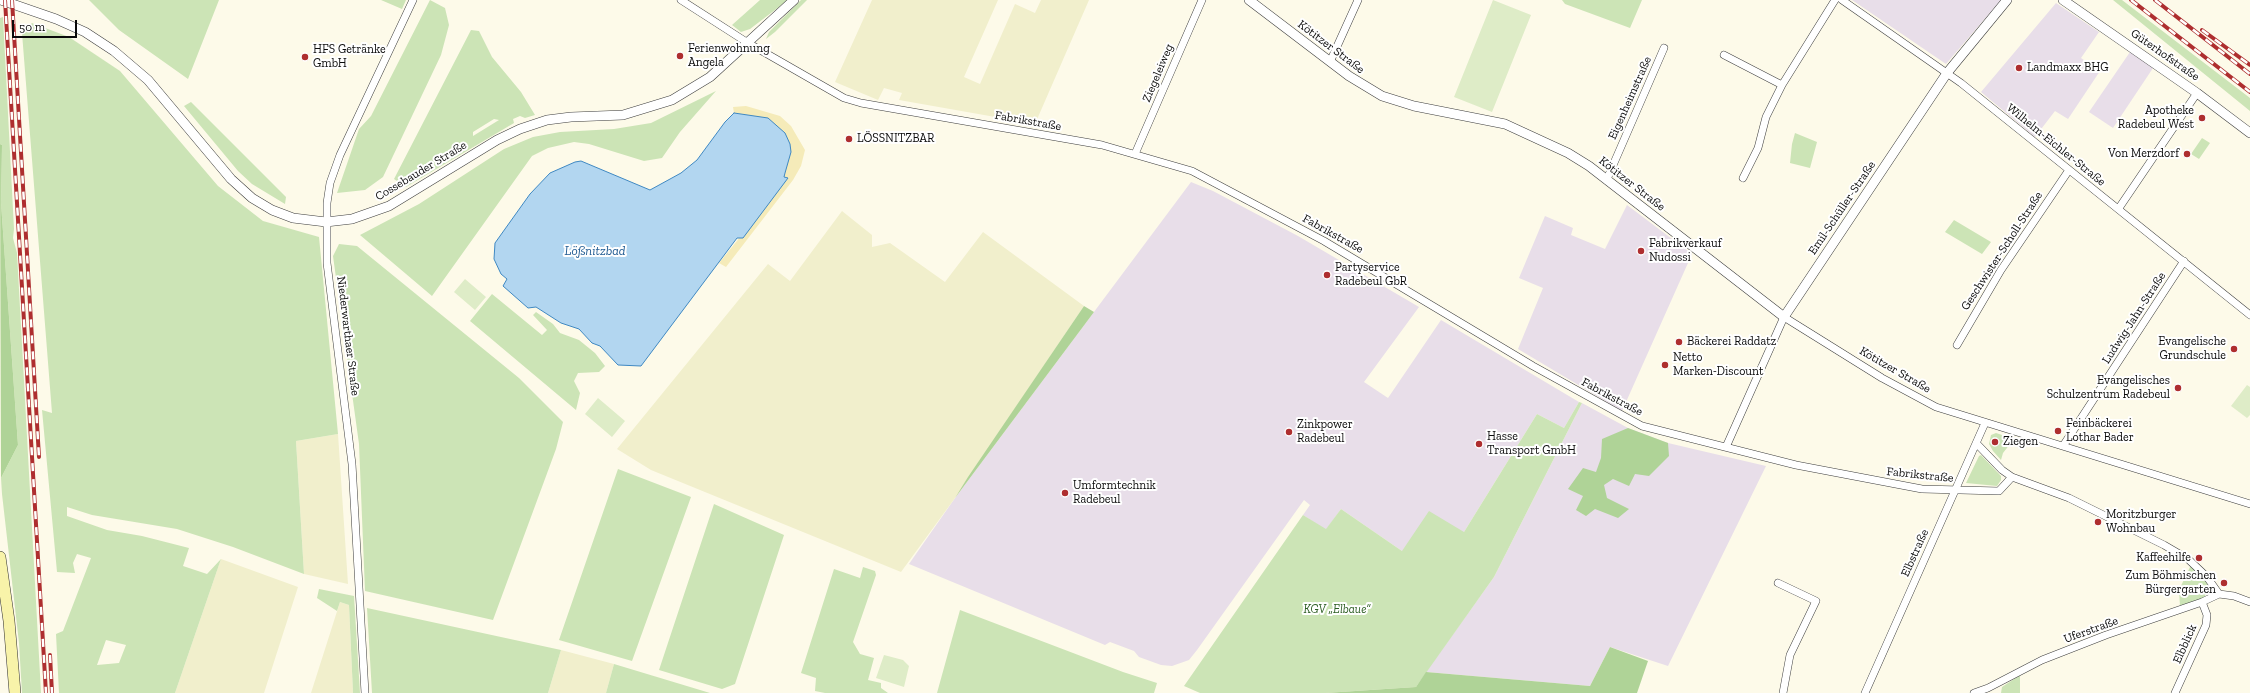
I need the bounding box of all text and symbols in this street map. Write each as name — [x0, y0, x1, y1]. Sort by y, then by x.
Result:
scale bar — [14, 12, 79, 38]
street label: Kötitzer Straße — [1295, 17, 1367, 77]
text: 50 m — [19, 20, 45, 34]
street label: Güterhofstraße — [2128, 26, 2202, 84]
place label: Ferienwohnung Angela — [688, 42, 770, 70]
street label: Ziegeleiweg — [1139, 42, 1177, 104]
place label: HFS Getränke GmbH — [313, 43, 386, 71]
marker: Ferienwohnung Angela — [675, 51, 685, 61]
marker: HFS Getränke GmbH — [300, 52, 310, 62]
street label: Eigenheimstraße — [1605, 54, 1655, 142]
place label: Landmaxx BHG — [2027, 61, 2108, 75]
marker: Landmaxx BHG — [2014, 63, 2024, 73]
street label: Wilhelm-Eichler-Straße — [2004, 101, 2108, 189]
place label: Apotheke Radebeul West — [2118, 104, 2194, 132]
street label: Fabrikstraße — [994, 108, 1062, 134]
marker: Apotheke Radebeul West — [2197, 113, 2207, 123]
place label: LÖSSNITZBAR — [857, 132, 934, 146]
marker: LÖSSNITZBAR — [844, 134, 854, 144]
street label: Cossebauder Straße — [373, 138, 469, 204]
place label: Von Merzdorf — [2108, 147, 2179, 161]
marker: Von Merzdorf — [2182, 149, 2192, 159]
street label: Kötitzer Straße — [1596, 154, 1668, 214]
street label: Emil-Schüller-Straße — [1805, 158, 1879, 258]
street label: Geschwister-Scholl-Straße — [1958, 189, 2046, 313]
street label: Fabrikstraße — [1300, 211, 1366, 257]
place label: Fabrikverkauf Nudossi — [1649, 237, 1721, 265]
water label: Lößnitzbad — [565, 243, 625, 259]
marker: Fabrikverkauf Nudossi — [1636, 246, 1646, 256]
place label: Partyservice Radebeul GbR — [1335, 261, 1407, 289]
street label: Ludwig-Jahn-Straße — [2099, 269, 2169, 367]
marker: Partyservice Radebeul GbR — [1322, 270, 1332, 280]
street label: Niederwarthaer Straße — [334, 275, 362, 397]
place label: Bäckerei Raddatz — [1687, 335, 1776, 349]
place label: Evangelische Grundschule — [2158, 335, 2226, 363]
marker: Bäckerei Raddatz — [1674, 337, 1684, 347]
street label: Kötitzer Straße — [1857, 344, 1933, 396]
marker: Evangelische Grundschule — [2229, 344, 2239, 354]
place label: Netto Marken-Discount — [1673, 351, 1763, 379]
marker: Netto Marken-Discount — [1660, 360, 1670, 370]
place label: Evangelisches Schulzentrum Radebeul — [2047, 374, 2170, 402]
street label: Fabrikstraße — [1579, 375, 1645, 419]
marker: Evangelisches Schulzentrum Radebeul — [2173, 383, 2183, 393]
place label: Feinbäckerei Lothar Bader — [2066, 417, 2134, 445]
place label: Zinkpower Radebeul — [1297, 418, 1353, 446]
marker: Feinbäckerei Lothar Bader — [2053, 426, 2063, 436]
marker: Zinkpower Radebeul — [1284, 427, 1294, 437]
place label: Hasse Transport GmbH — [1487, 430, 1576, 458]
place label: Ziegen — [2003, 435, 2038, 449]
marker: Ziegen — [1990, 437, 2000, 447]
marker: Hasse Transport GmbH — [1474, 439, 1484, 449]
street label: Fabrikstraße — [1886, 464, 1954, 486]
place label: Umformtechnik Radebeul — [1073, 479, 1156, 507]
marker: Umformtechnik Radebeul — [1060, 488, 1070, 498]
place label: Moritzburger Wohnbau — [2106, 508, 2176, 536]
marker: Moritzburger Wohnbau — [2093, 517, 2103, 527]
street label: Elbstraße — [1898, 527, 1932, 579]
place label: Kaffeehilfe — [2136, 551, 2191, 565]
marker: Kaffeehilfe — [2194, 553, 2204, 563]
place label: Zum Böhmischen Bürgergarten — [2126, 569, 2216, 597]
marker: Zum Böhmischen Bürgergarten — [2219, 578, 2229, 588]
park label: KGV „Elbaue“ — [1303, 603, 1371, 617]
street label: Uferstraße — [2062, 614, 2120, 646]
street label: Elbblick — [2170, 622, 2200, 666]

